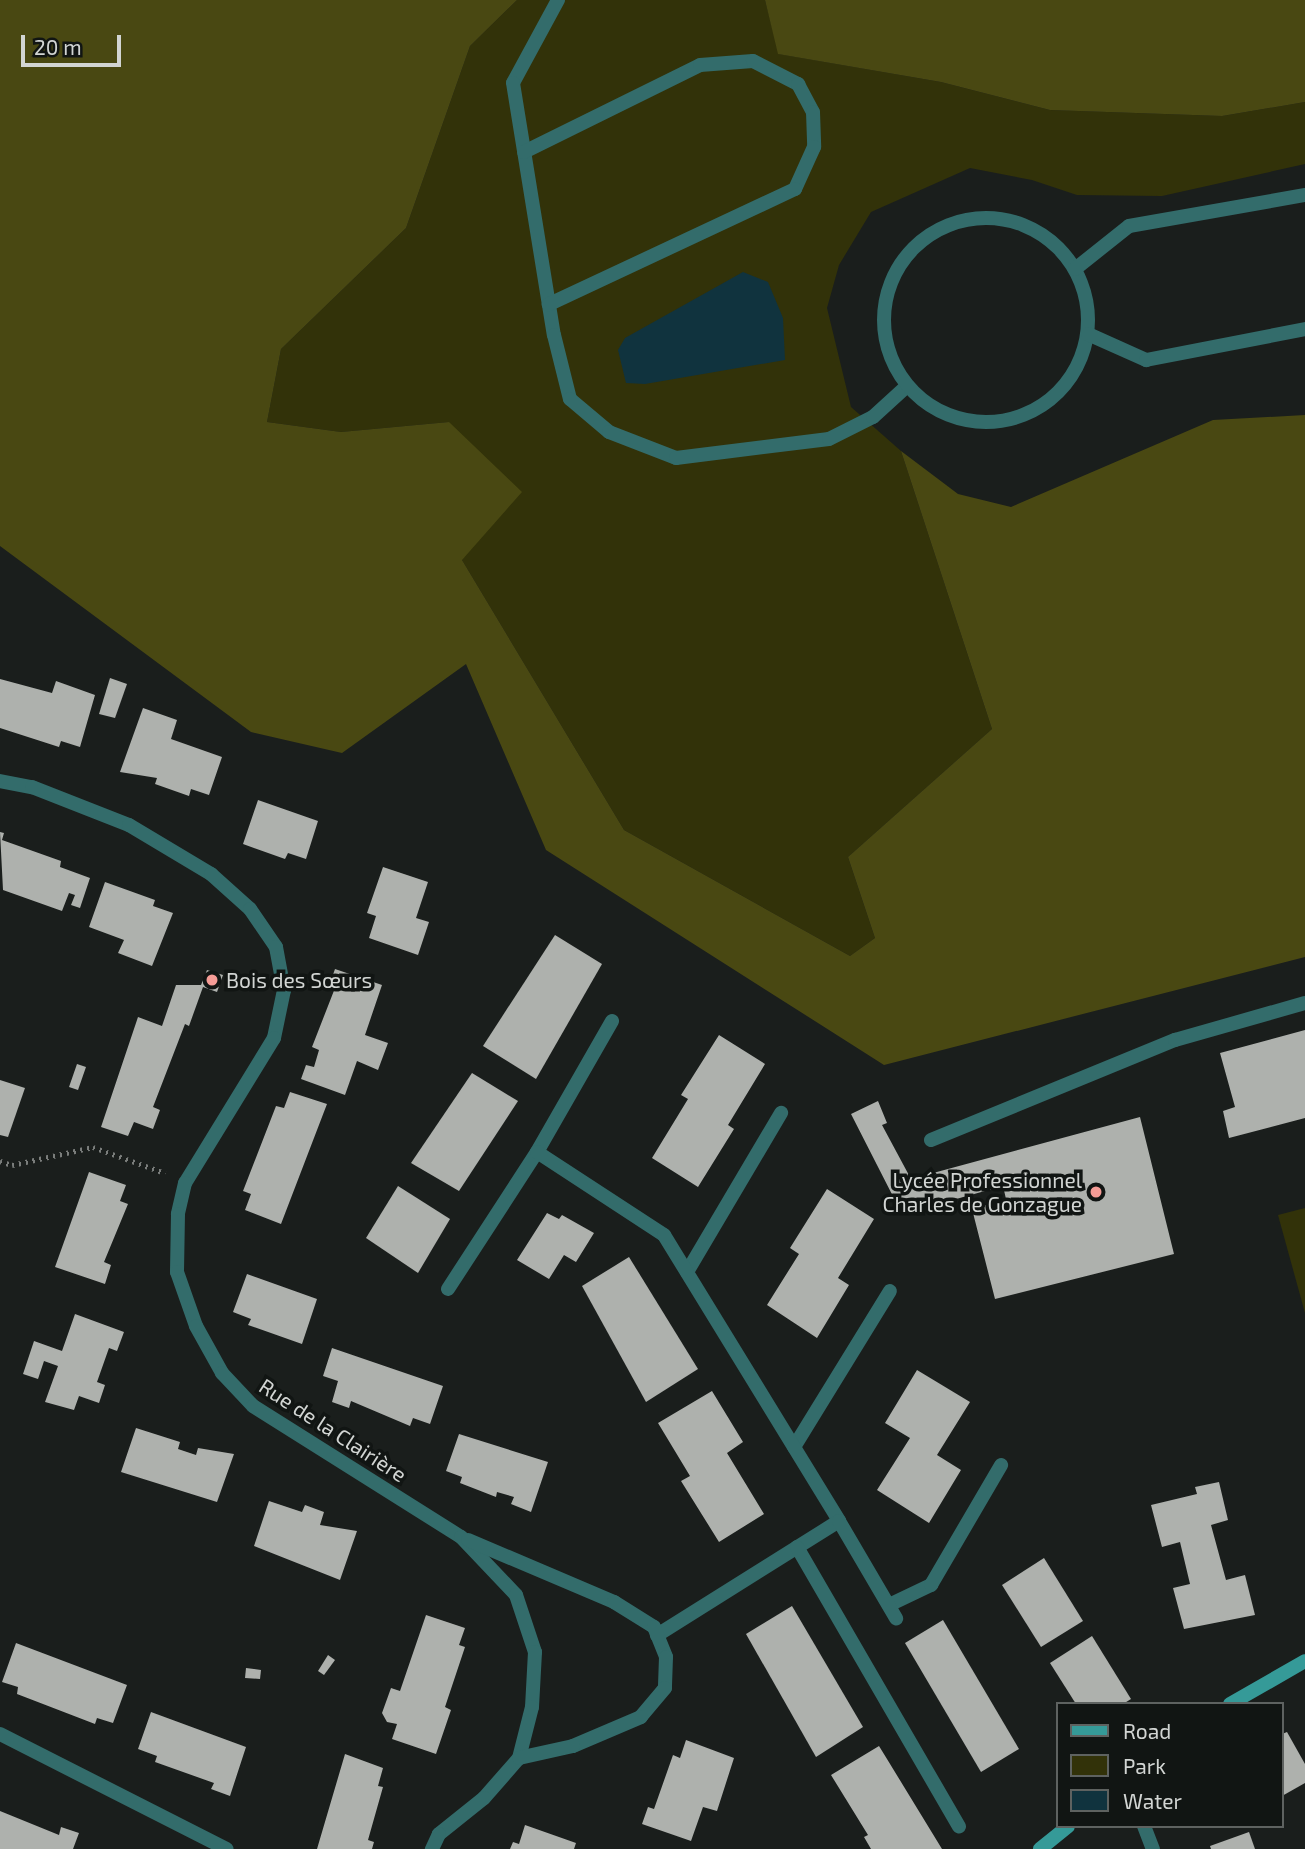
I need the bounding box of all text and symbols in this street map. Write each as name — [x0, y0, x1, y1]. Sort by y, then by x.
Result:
scale bar — [24, 21, 124, 65]
text: 20 m — [34, 34, 82, 59]
place label: Bois des Sœurs — [226, 967, 372, 993]
marker: Bois des Sœurs — [204, 972, 220, 988]
place label: Lycée Professionnel Charles de Gonzague — [883, 1167, 1082, 1217]
marker: Lycée Professionnel Charles de Gonzague — [1088, 1184, 1104, 1200]
street label: Rue de la Clairière — [255, 1373, 411, 1487]
legend — [1056, 1702, 1284, 1828]
text: Road — [1123, 1718, 1171, 1743]
text: Park — [1123, 1753, 1166, 1778]
text: Water — [1123, 1788, 1182, 1813]

